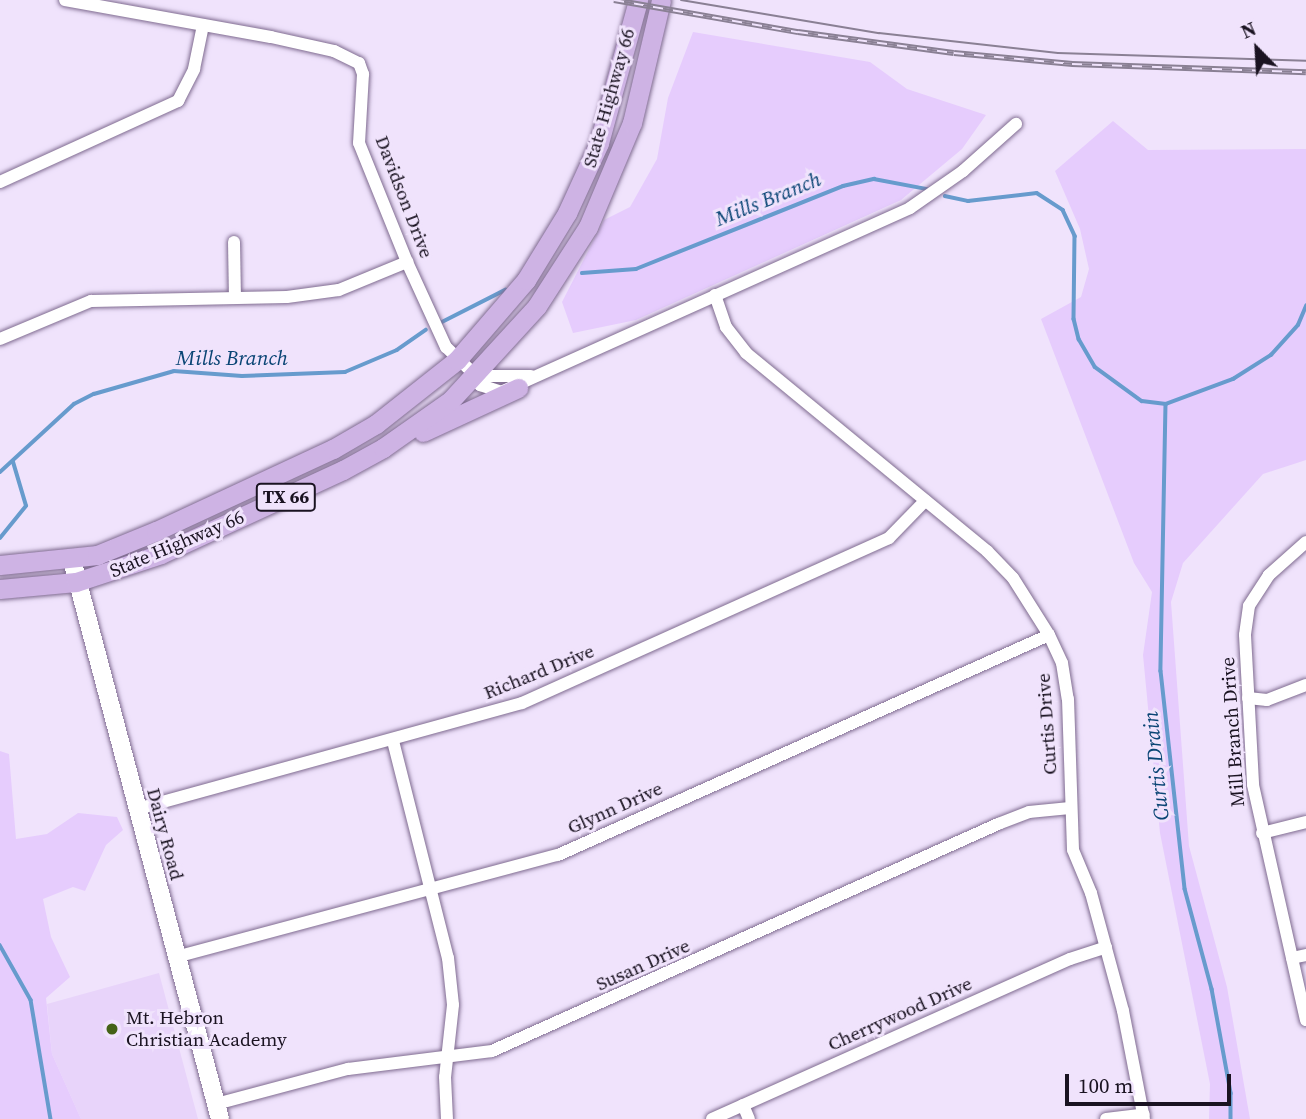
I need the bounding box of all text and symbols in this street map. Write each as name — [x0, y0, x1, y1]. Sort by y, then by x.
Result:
north arrow — [1222, 14, 1292, 84]
text: N — [1237, 15, 1260, 45]
street label: State Highway 66 — [578, 26, 640, 170]
street label: Davidson Drive — [370, 133, 438, 261]
water label: Mills Branch — [711, 166, 825, 232]
water label: Mills Branch — [176, 345, 288, 371]
road number: TX 66 — [254, 482, 318, 512]
street label: State Highway 66 — [106, 505, 248, 583]
street label: Richard Drive — [481, 640, 597, 704]
street label: Mill Branch Drive — [1216, 656, 1250, 808]
street label: Curtis Drive — [1032, 673, 1062, 775]
water label: Curtis Drain — [1138, 710, 1174, 822]
street label: Glynn Drive — [564, 777, 666, 839]
street label: Dairy Road — [142, 786, 188, 882]
street label: Susan Drive — [593, 934, 693, 996]
street label: Cherrywood Drive — [824, 972, 976, 1056]
place label: Mt. Hebron Christian Academy — [126, 1007, 287, 1051]
marker: Mt. Hebron Christian Academy — [104, 1021, 120, 1037]
scale bar — [1068, 1060, 1234, 1104]
text: 100 m — [1078, 1071, 1133, 1100]

